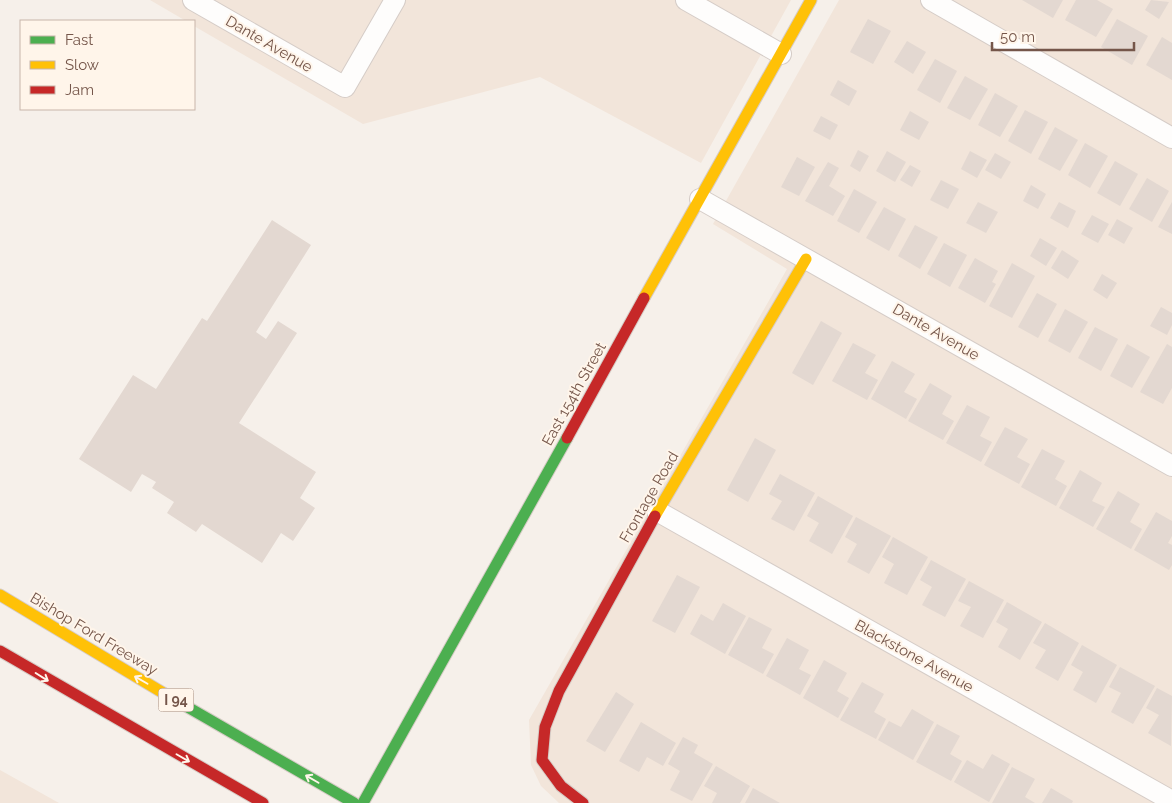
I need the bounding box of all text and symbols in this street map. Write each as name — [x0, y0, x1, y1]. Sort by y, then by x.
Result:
street label: Dante Avenue — [222, 12, 316, 76]
legend — [20, 20, 195, 110]
scale bar — [992, 20, 1134, 52]
text: 50 m — [1000, 28, 1035, 46]
text: Fast — [65, 31, 93, 49]
text: Slow — [65, 56, 99, 74]
text: Jam — [65, 81, 94, 99]
street label: Dante Avenue — [889, 300, 983, 364]
street label: East 154th Street — [538, 339, 610, 449]
street label: Frontage Road — [616, 448, 682, 546]
street label: Bishop Ford Freeway — [27, 589, 161, 679]
street label: Blackstone Avenue — [851, 616, 977, 696]
one-way arrow — [34, 672, 48, 682]
one-way arrow — [134, 675, 149, 684]
road number: I 94 — [158, 688, 194, 712]
one-way arrow — [175, 753, 189, 763]
one-way arrow — [305, 773, 320, 783]

